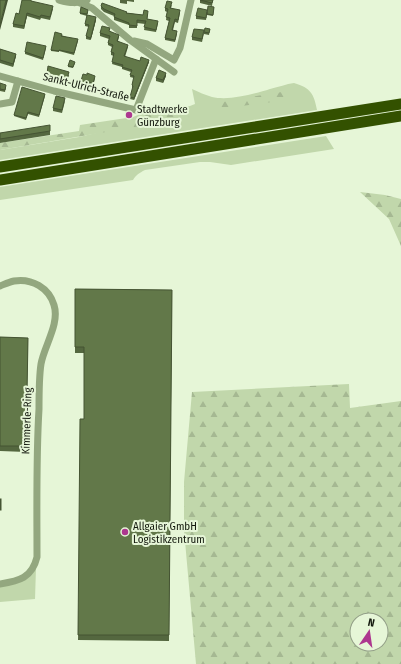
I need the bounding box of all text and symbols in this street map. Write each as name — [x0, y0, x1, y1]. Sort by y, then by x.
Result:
street label: Sankt-Ulrich-Straße — [42, 70, 130, 104]
place label: Stadtwerke Günzburg — [137, 103, 188, 129]
marker: Stadtwerke Günzburg — [124, 110, 134, 120]
street label: Kimmerle-Ring — [19, 387, 35, 455]
place label: Allgaier GmbH Logistikzentrum — [133, 520, 205, 546]
marker: Allgaier GmbH Logistikzentrum — [120, 527, 130, 537]
north arrow — [349, 612, 389, 652]
text: N — [366, 616, 376, 630]

